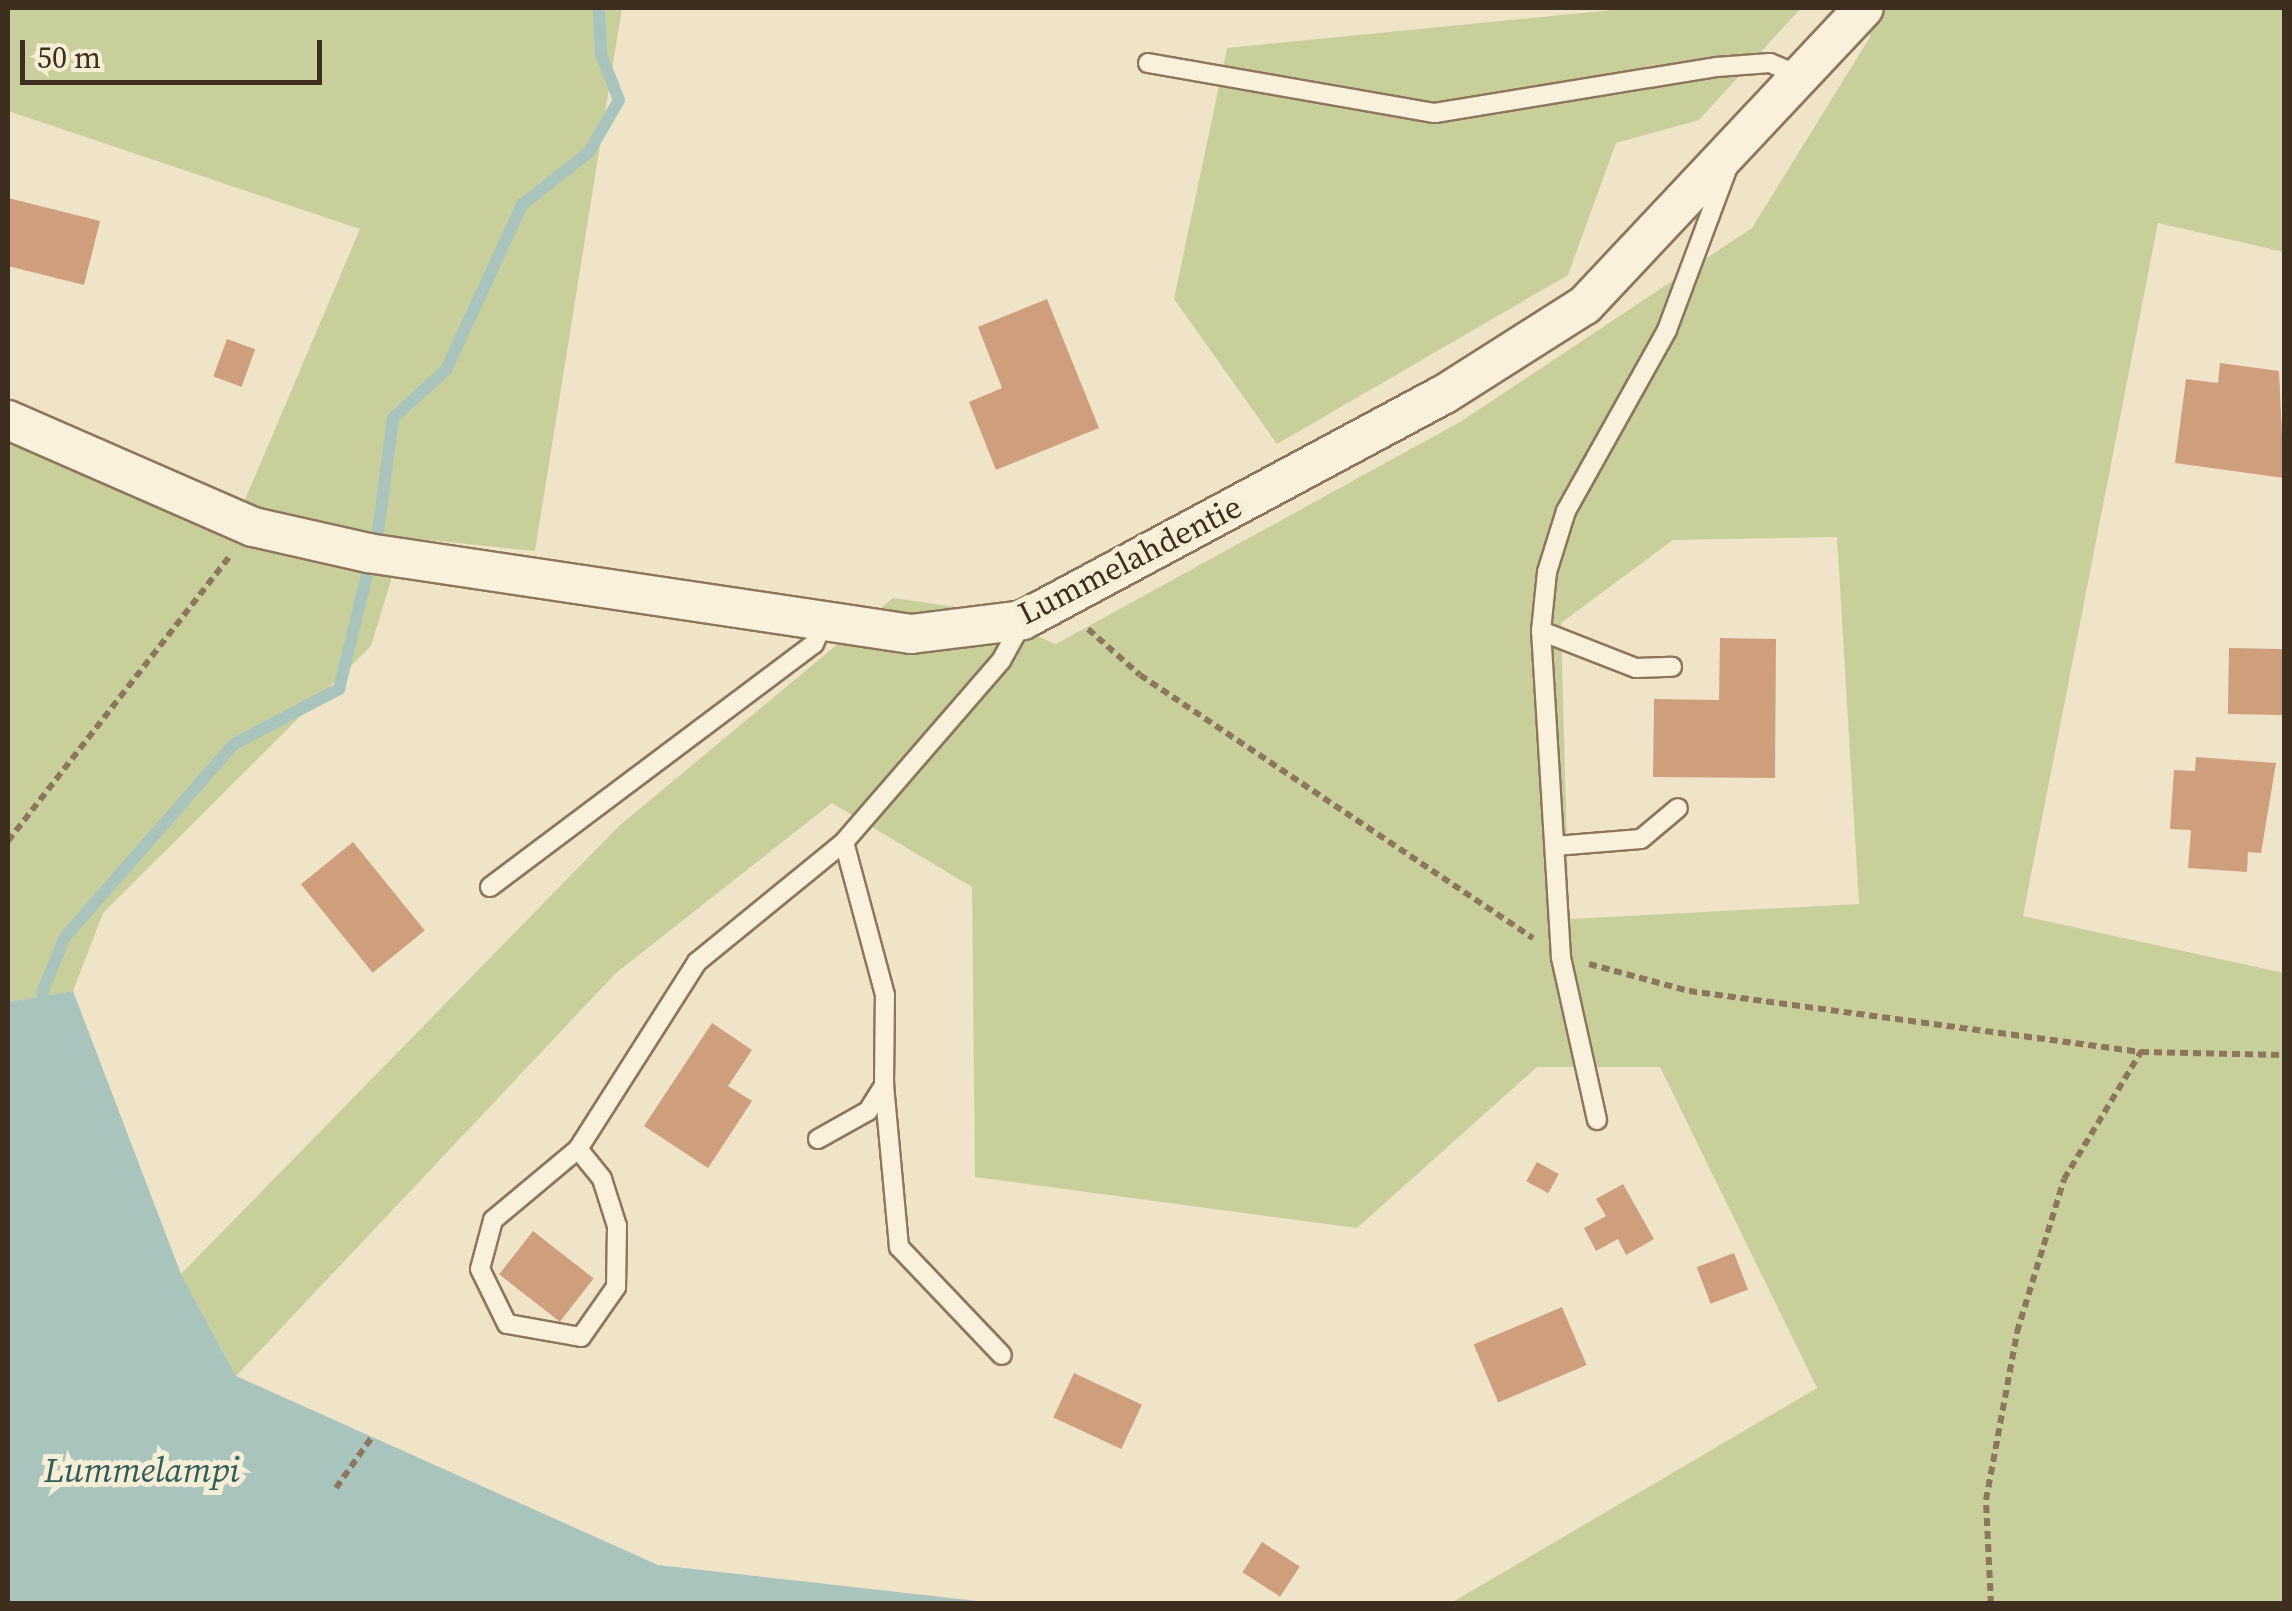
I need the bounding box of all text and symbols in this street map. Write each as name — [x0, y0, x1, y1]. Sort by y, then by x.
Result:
scale bar — [25, 20, 328, 82]
text: 50 m — [37, 37, 101, 78]
street label: Lummelahdentie — [1012, 487, 1248, 633]
water label: Lummelampi — [44, 1449, 240, 1491]

